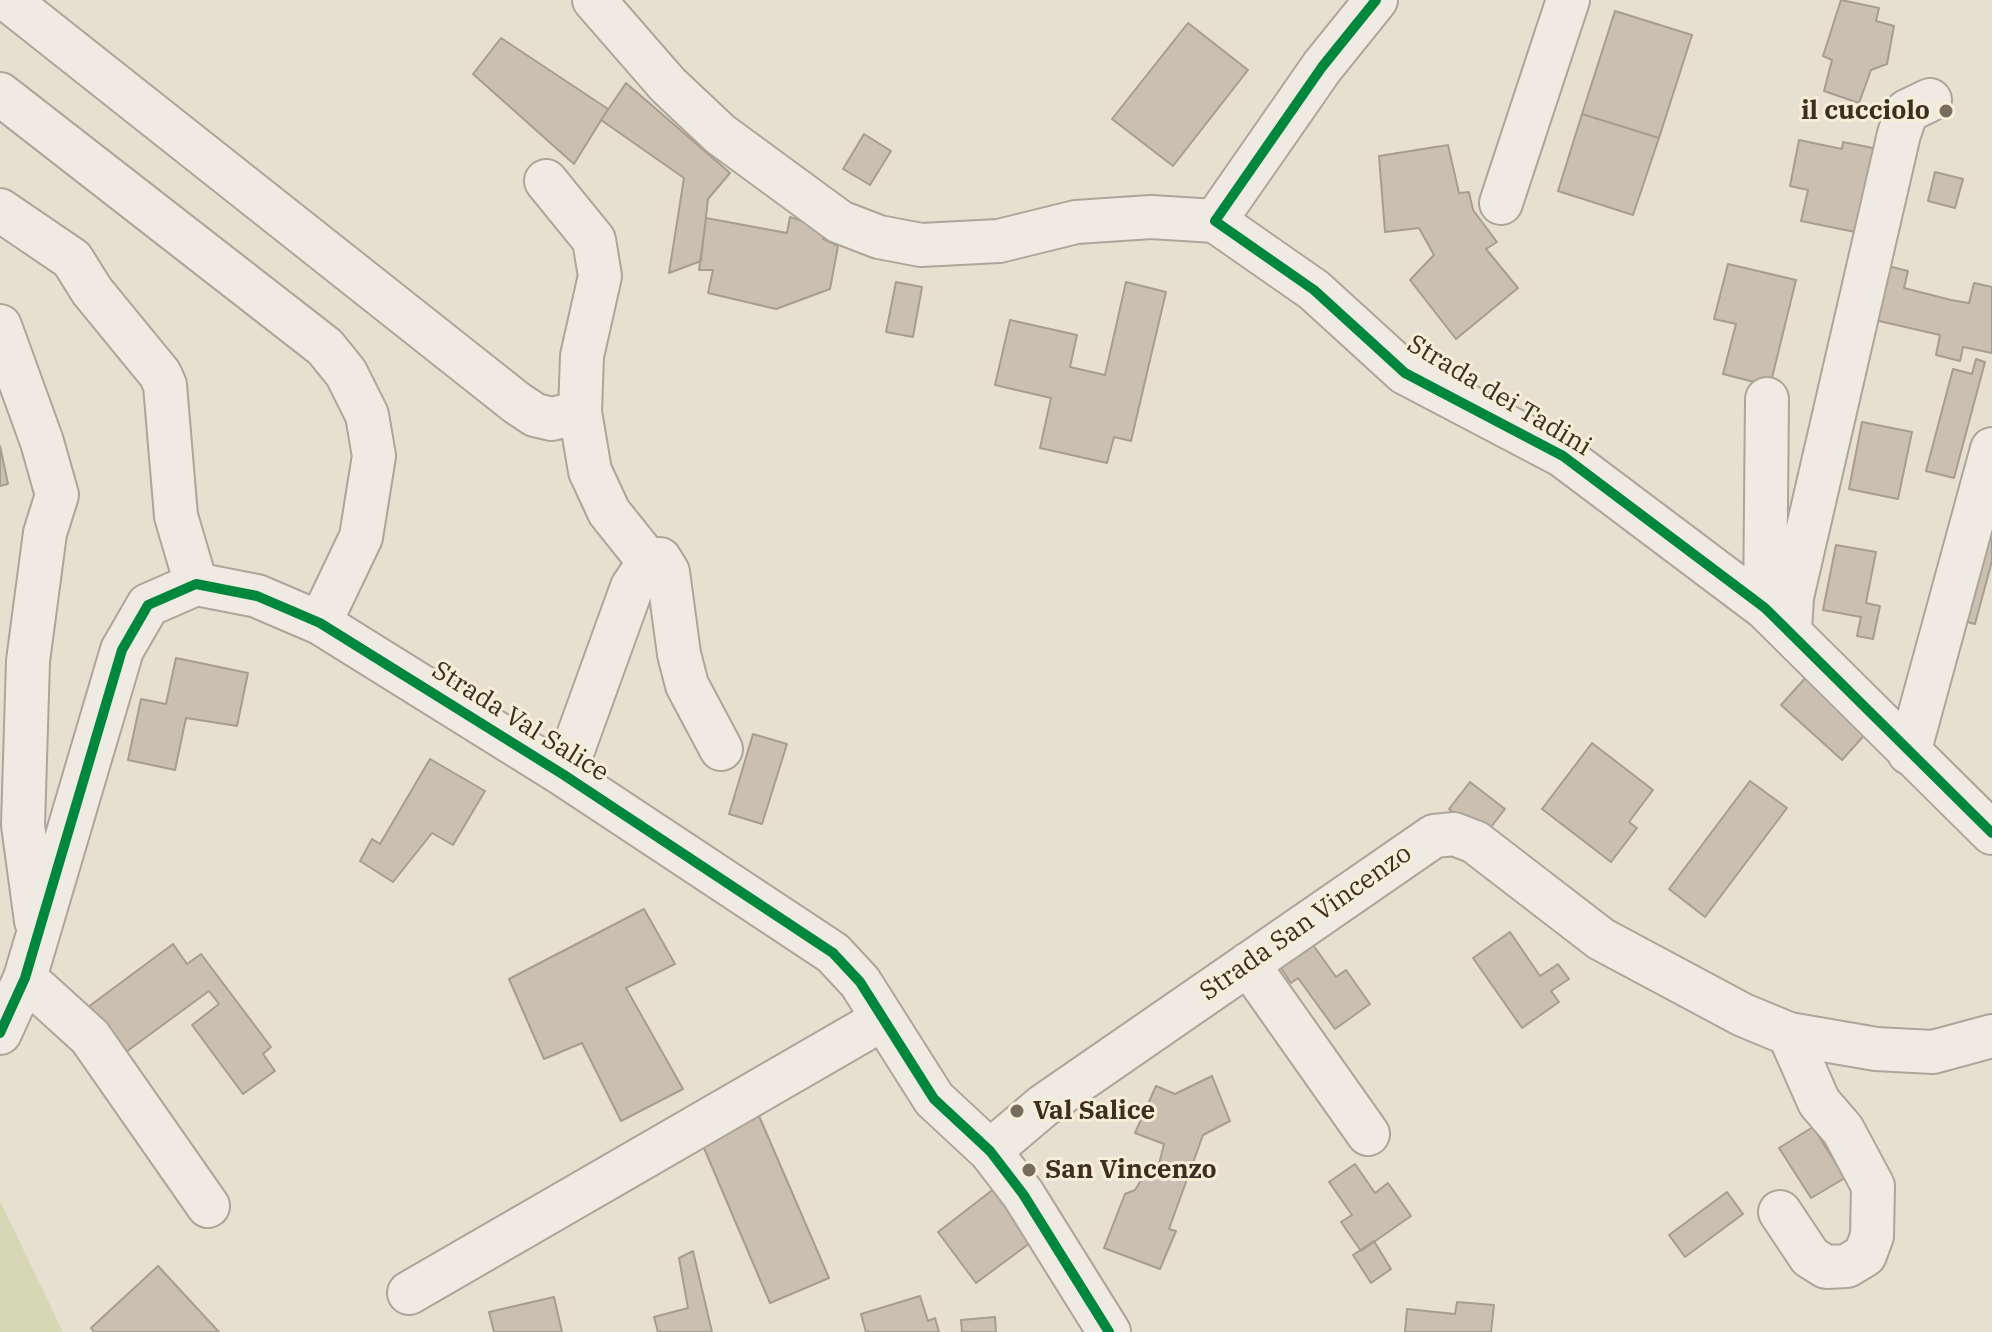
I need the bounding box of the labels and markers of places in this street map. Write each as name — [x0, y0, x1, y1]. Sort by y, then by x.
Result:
place label: il cucciolo — [1801, 95, 1930, 127]
marker: il cucciolo — [1937, 102, 1955, 120]
place label: Val Salice — [1033, 1095, 1155, 1127]
marker: Val Salice — [1008, 1102, 1026, 1120]
place label: San Vincenzo — [1045, 1154, 1217, 1186]
marker: San Vincenzo — [1020, 1161, 1038, 1179]

